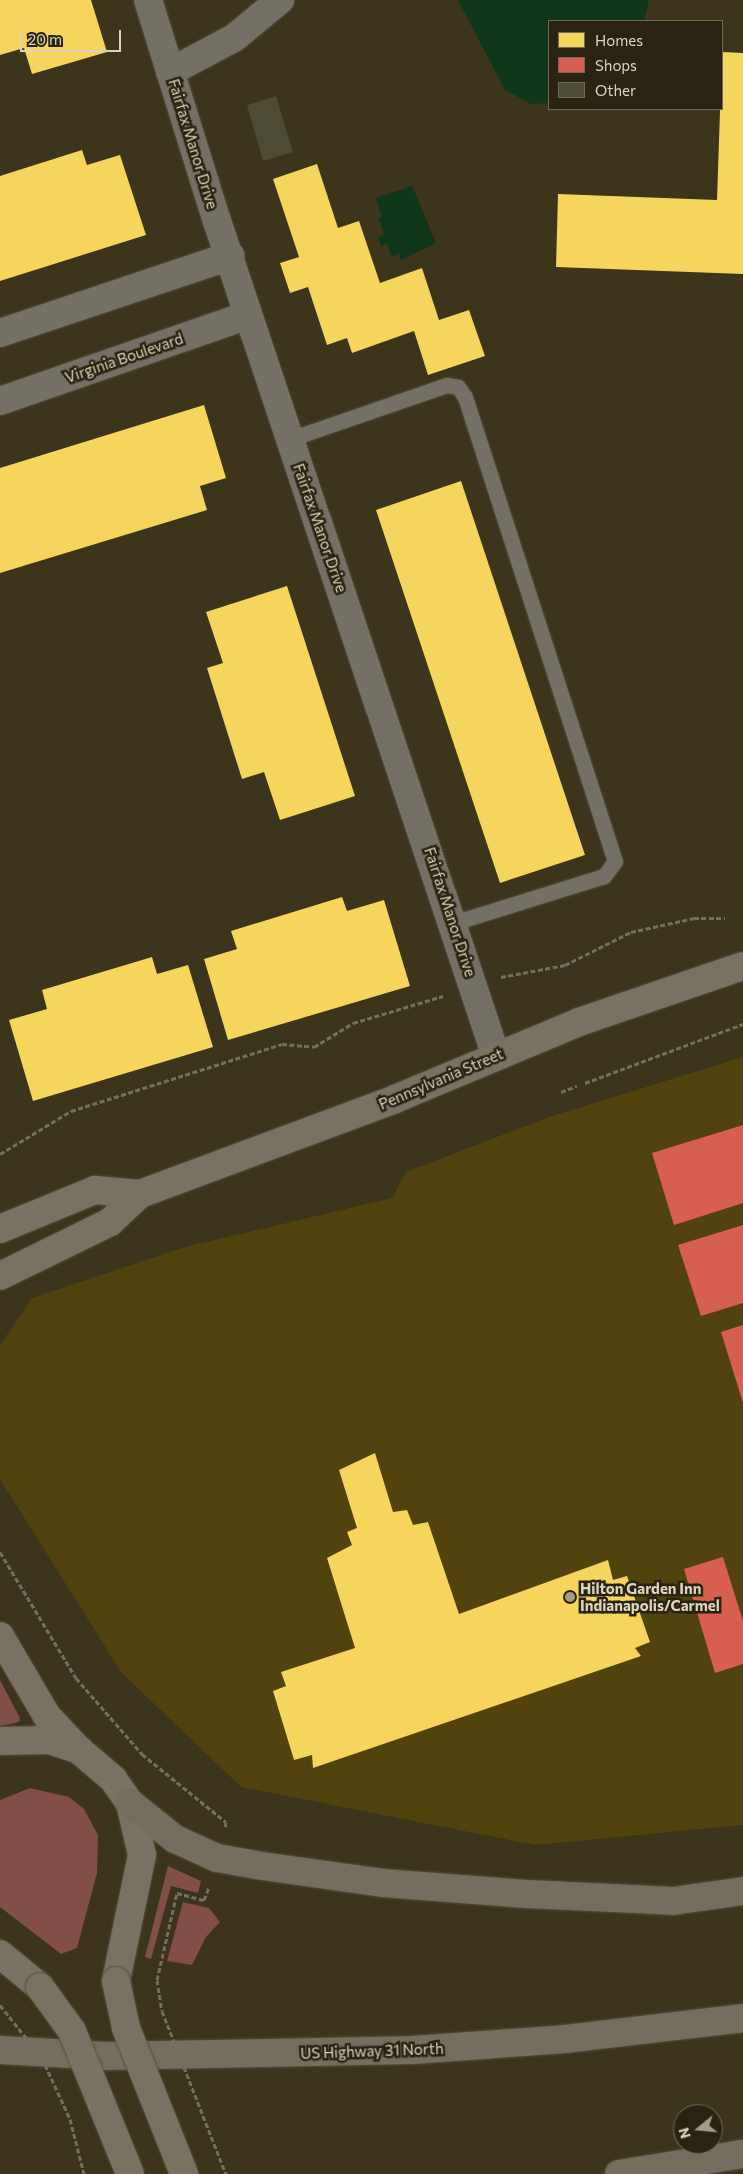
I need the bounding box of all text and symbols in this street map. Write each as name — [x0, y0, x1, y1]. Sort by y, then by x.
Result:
scale bar — [22, 20, 124, 52]
legend — [548, 20, 723, 110]
text: 20 m — [28, 30, 62, 48]
text: Homes — [595, 31, 643, 49]
text: Shops — [595, 56, 637, 74]
street label: Fairfax Manor Drive — [165, 77, 221, 211]
text: Other — [595, 81, 636, 99]
street label: Virginia Boulevard — [63, 329, 185, 387]
street label: Fairfax Manor Drive — [289, 461, 351, 595]
street label: Fairfax Manor Drive — [421, 845, 479, 979]
street label: Pennsylvania Street — [376, 1045, 506, 1113]
place label: Hilton Garden Inn Indianapolis/Carmel — [580, 1579, 720, 1614]
marker: Hilton Garden Inn Indianapolis/Carmel — [564, 1591, 576, 1603]
street label: US Highway 31 North — [300, 2040, 444, 2062]
north arrow — [673, 2104, 723, 2154]
text: N — [674, 2126, 694, 2141]

